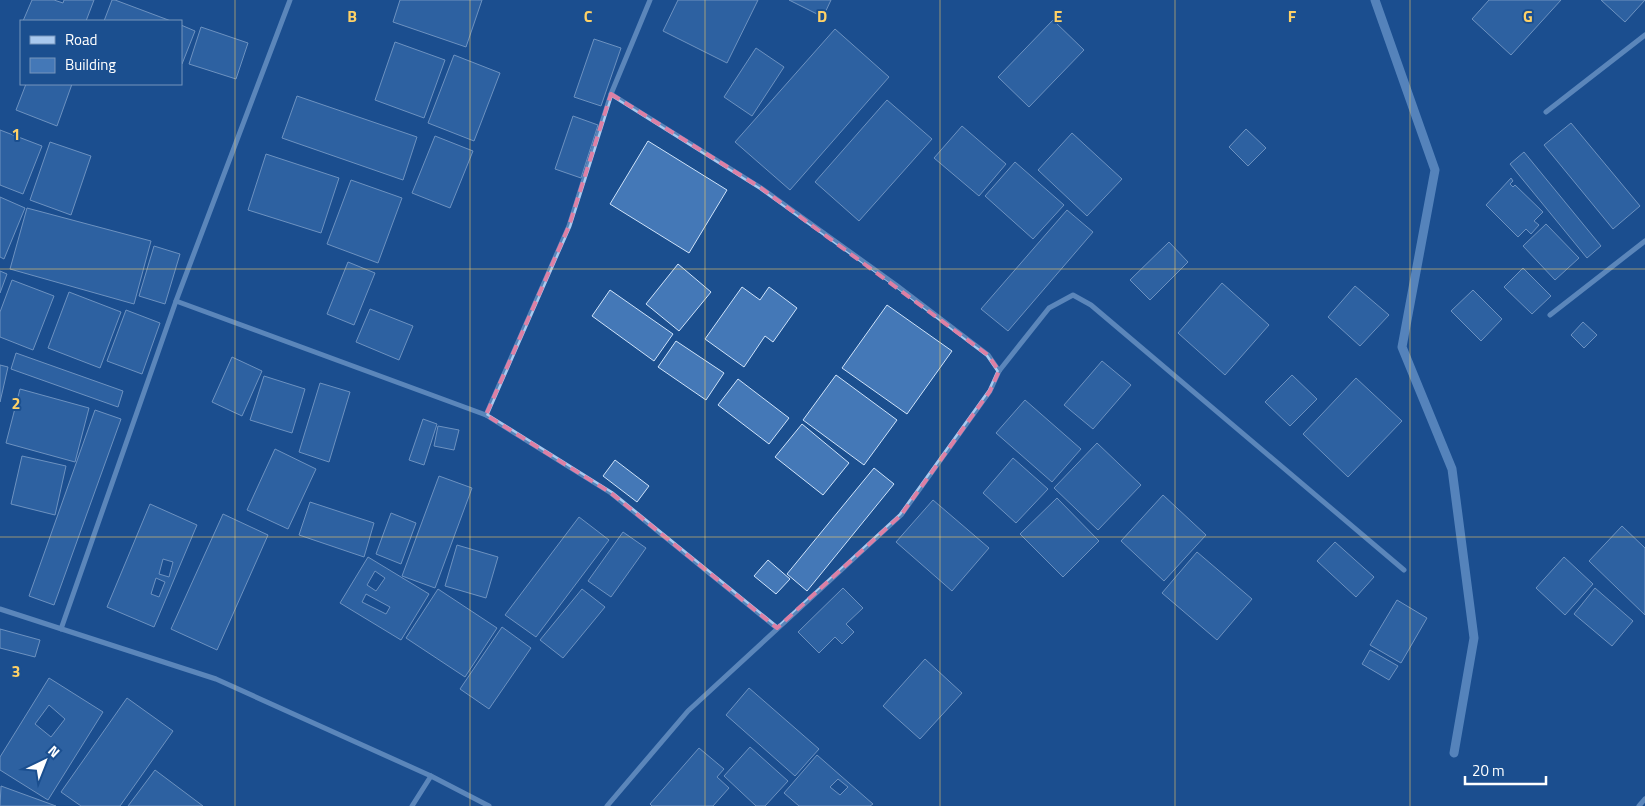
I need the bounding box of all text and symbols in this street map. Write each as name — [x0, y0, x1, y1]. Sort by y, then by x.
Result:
text: B — [347, 4, 357, 28]
text: C — [584, 4, 593, 28]
text: D — [817, 4, 827, 28]
text: E — [1054, 4, 1063, 28]
text: F — [1288, 4, 1297, 28]
text: G — [1523, 4, 1533, 28]
legend — [20, 20, 182, 85]
text: Road — [65, 28, 97, 51]
text: Building — [65, 53, 116, 76]
text: 1 — [12, 122, 20, 146]
text: 2 — [12, 391, 20, 415]
text: 3 — [12, 659, 20, 683]
north arrow — [20, 736, 70, 786]
text: N — [43, 740, 65, 762]
scale bar — [1465, 754, 1546, 786]
text: 20 m — [1472, 759, 1505, 782]

